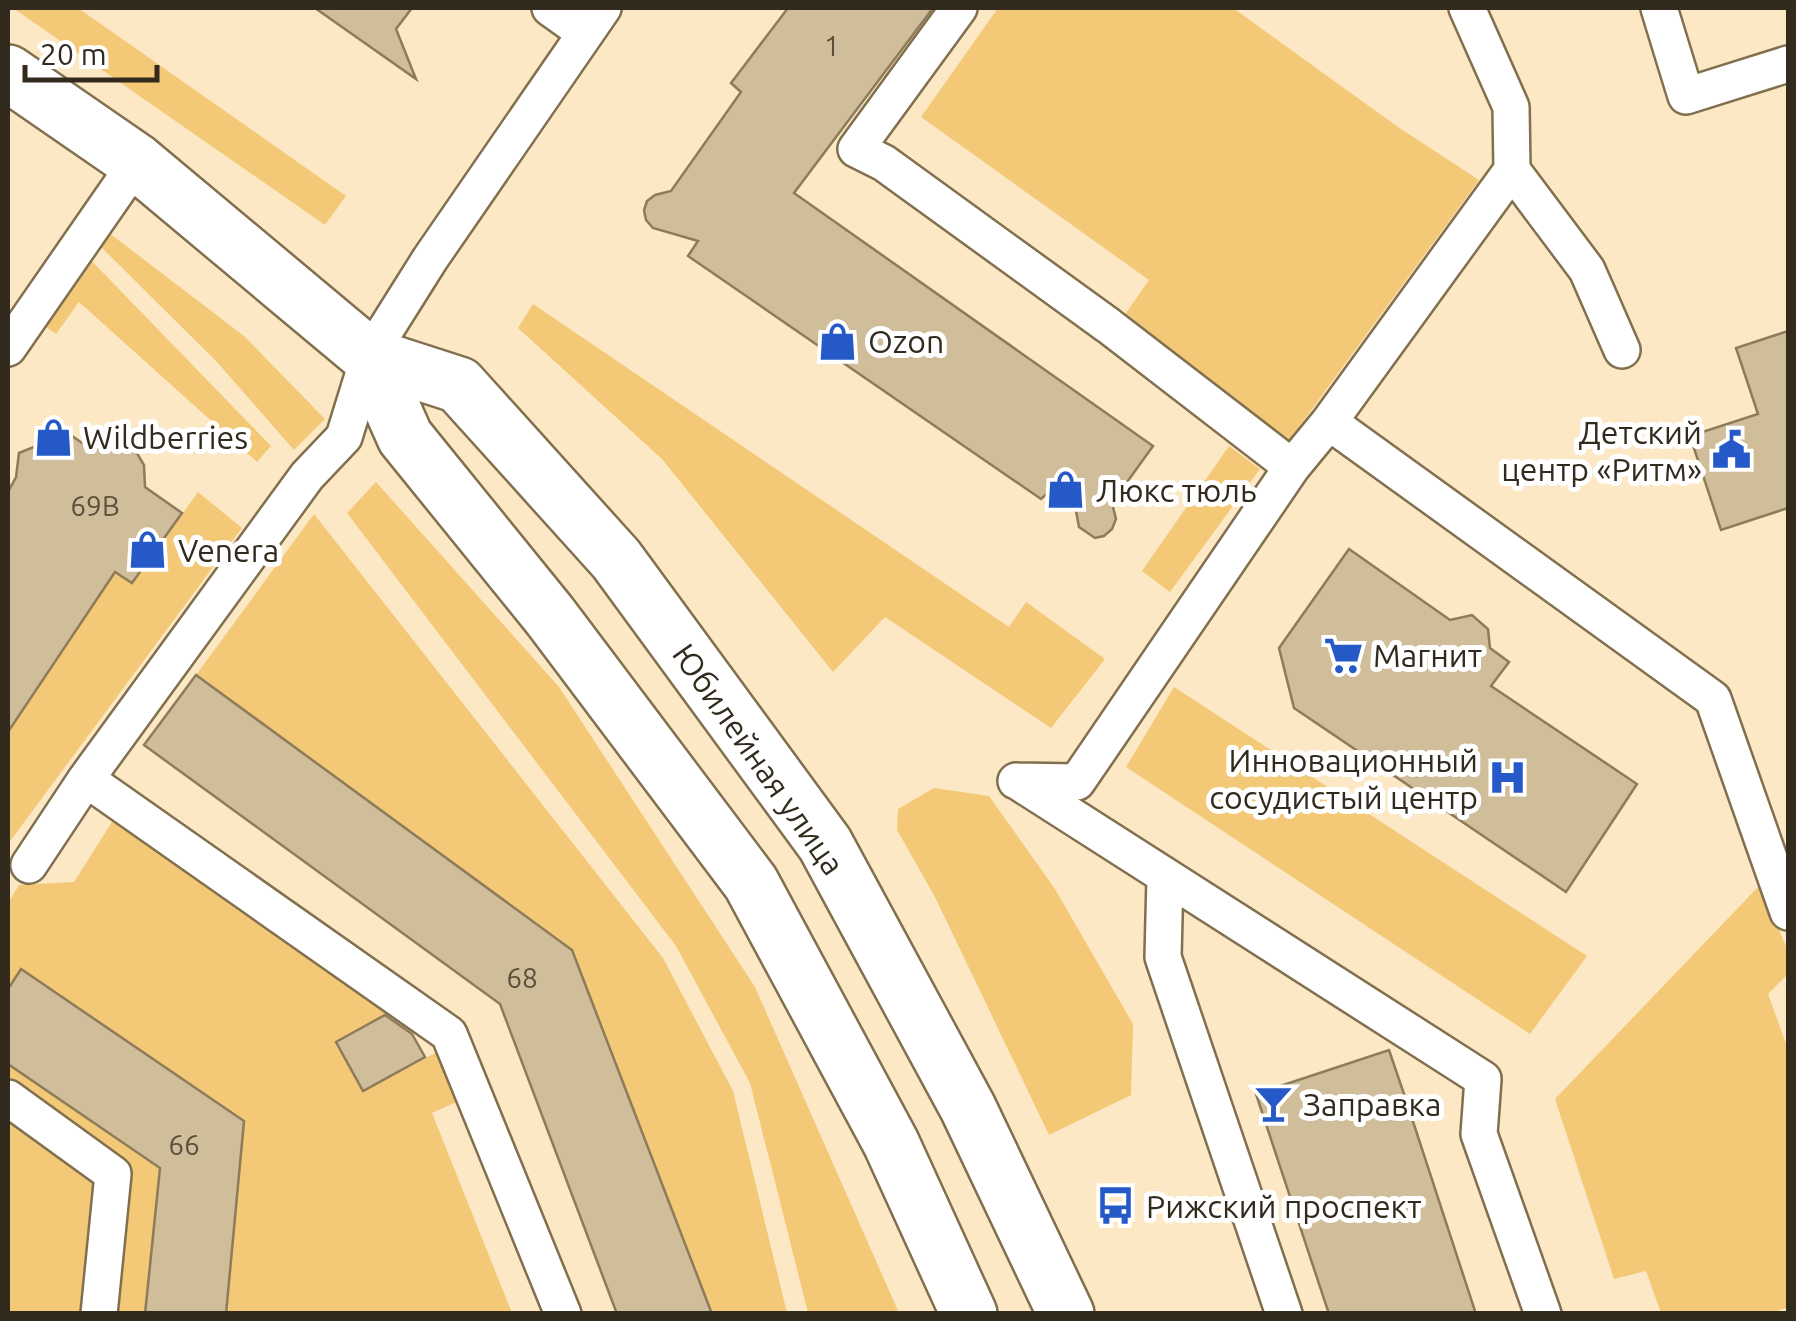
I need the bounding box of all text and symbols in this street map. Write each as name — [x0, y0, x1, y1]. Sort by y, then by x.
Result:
scale bar — [25, 20, 158, 82]
house number: 1 — [824, 30, 840, 61]
text: 20 m — [40, 37, 107, 71]
shop icon: Ozon — [817, 320, 859, 362]
place label: Ozon — [868, 323, 944, 359]
place label: Детский центр «Ритм» — [1501, 414, 1702, 487]
shop icon: Wildberries — [32, 416, 74, 458]
place label: Wildberries — [83, 419, 248, 455]
public building icon: Детский центр «Ритм» — [1711, 429, 1753, 471]
shop icon: Люкс тюль — [1045, 469, 1087, 511]
place label: Люкс тюль — [1096, 472, 1257, 508]
house number: 69В — [70, 490, 120, 521]
shop icon: Venera — [127, 529, 169, 571]
place label: Venera — [178, 532, 279, 568]
supermarket icon: Магнит — [1322, 634, 1364, 676]
street label: Юбилейная улица — [666, 637, 852, 881]
place label: Магнит — [1373, 637, 1482, 673]
place label: Инновационный сосудистый центр — [1209, 742, 1478, 815]
hospital icon: Инновационный сосудистый центр — [1487, 757, 1529, 799]
house number: 68 — [506, 962, 538, 993]
bar icon: Заправка — [1252, 1083, 1294, 1125]
place label: Заправка — [1303, 1086, 1442, 1122]
house number: 66 — [168, 1129, 200, 1160]
bus stop icon: Рижский проспект — [1095, 1185, 1137, 1227]
place label: Рижский проспект — [1146, 1188, 1421, 1224]

